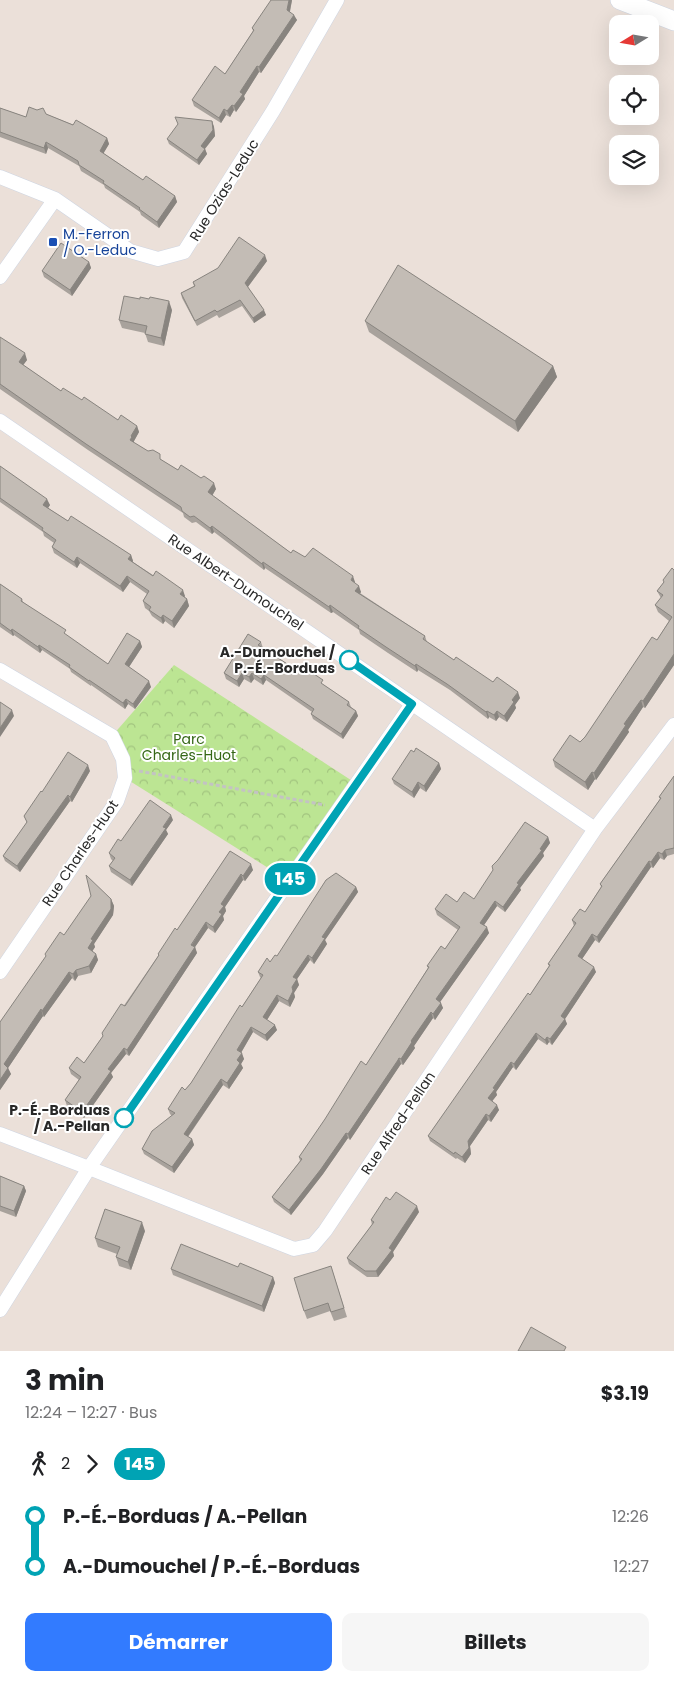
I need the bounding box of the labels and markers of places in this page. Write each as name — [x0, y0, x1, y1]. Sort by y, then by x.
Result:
place label: M.-Ferron / O.-Leduc — [63, 224, 137, 260]
marker: M.-Ferron / O.-Leduc — [47, 236, 59, 248]
place label: A.-Dumouchel / P.-É.-Borduas — [220, 642, 336, 678]
marker: A.-Dumouchel / P.-É.-Borduas — [339, 650, 359, 670]
place label: P.-É.-Borduas / A.-Pellan — [9, 1100, 110, 1136]
marker: P.-É.-Borduas / A.-Pellan — [114, 1108, 134, 1128]

